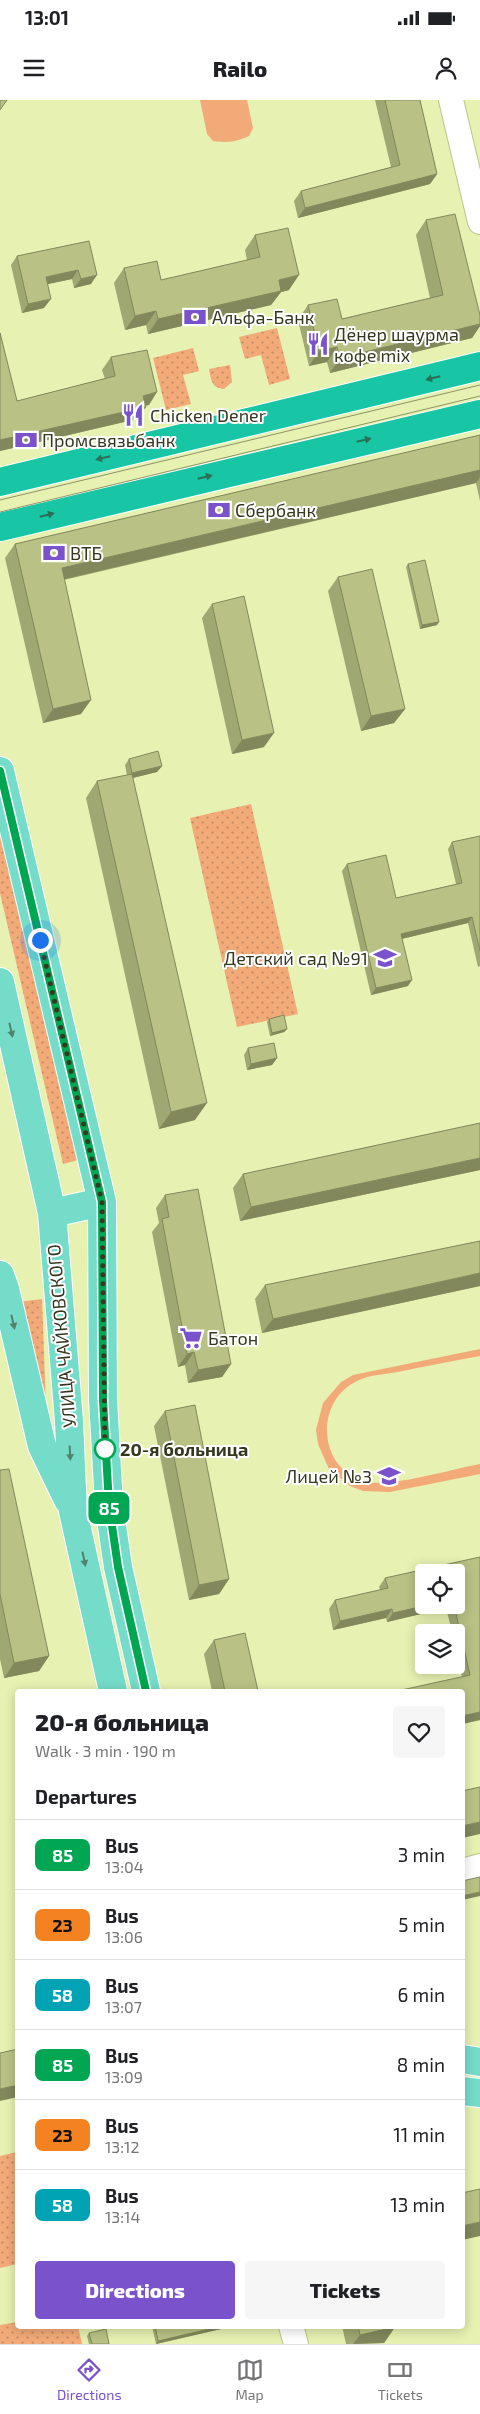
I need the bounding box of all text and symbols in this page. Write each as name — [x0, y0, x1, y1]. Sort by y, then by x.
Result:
text: 13:01 — [25, 6, 69, 29]
icon: menu — [20, 54, 48, 82]
icon: person — [432, 54, 460, 82]
text: Railo — [213, 55, 267, 81]
bank icon: Альфа-Банк — [182, 304, 208, 330]
place label: Альфа-Банк — [212, 306, 315, 328]
place label: Дёнер шаурма кофе mix — [334, 323, 459, 366]
restaurant icon: Дёнер шаурма кофе mix — [305, 331, 331, 357]
one-way arrow — [425, 374, 440, 382]
restaurant icon: Chicken Dener — [120, 402, 146, 428]
place label: Chicken Dener — [150, 404, 266, 426]
bank icon: Промсвязьбанк — [13, 427, 39, 453]
place label: Промсвязьбанк — [42, 429, 176, 451]
one-way arrow — [356, 436, 371, 444]
one-way arrow — [96, 454, 111, 462]
one-way arrow — [198, 473, 213, 481]
bank icon: Сбербанк — [206, 497, 232, 523]
place label: Сбербанк — [235, 499, 317, 521]
one-way arrow — [40, 511, 55, 519]
bank icon: ВТБ — [41, 540, 67, 566]
place label: ВТБ — [70, 542, 102, 564]
your location — [28, 928, 53, 953]
school or university icon: Детский сад №91 — [372, 945, 398, 971]
place label: Детский сад №91 — [224, 947, 368, 969]
one-way arrow — [7, 1022, 15, 1037]
street label: УЛИЦА ЧАЙКОВСКОГО — [42, 1243, 80, 1429]
one-way arrow — [9, 1314, 17, 1329]
supermarket icon: Батон — [178, 1325, 204, 1351]
place label: Батон — [208, 1327, 258, 1349]
marker: 20-я больница — [94, 1438, 116, 1460]
place label: 20-я больница — [120, 1438, 248, 1460]
one-way arrow — [67, 1445, 75, 1461]
school or university icon: Лицей №3 — [376, 1463, 402, 1489]
place label: Лицей №3 — [286, 1465, 372, 1487]
line badge: 85 — [86, 1492, 132, 1524]
text: 85 — [98, 1497, 120, 1519]
one-way arrow — [80, 1551, 88, 1566]
map controls — [415, 1564, 465, 1674]
button: locate — [415, 1564, 465, 1614]
button: layers — [415, 1624, 465, 1674]
button: heart — [393, 1706, 445, 1758]
text: 20-я больница — [35, 1707, 209, 1736]
text: Walk · 3 min · 190 m — [35, 1741, 176, 1760]
text: Departures — [35, 1785, 137, 1808]
text: Bus — [105, 1834, 139, 1857]
text: 3 min — [398, 1843, 445, 1866]
text: 85 — [52, 1844, 73, 1866]
text: 13:04 — [105, 1857, 144, 1876]
text: Bus — [105, 1904, 139, 1927]
text: 5 min — [398, 1913, 445, 1936]
text: 23 — [52, 1914, 73, 1936]
text: 13:06 — [105, 1927, 143, 1946]
text: Bus — [105, 1974, 139, 1997]
text: 6 min — [397, 1983, 445, 2006]
text: 58 — [52, 1984, 73, 2006]
text: 13:07 — [105, 1997, 142, 2016]
text: Bus — [105, 2044, 139, 2067]
text: 8 min — [397, 2053, 445, 2076]
text: 85 — [52, 2054, 73, 2076]
text: 13:09 — [105, 2067, 143, 2086]
text: Bus — [105, 2114, 139, 2137]
text: 11 min — [393, 2123, 445, 2146]
text: 23 — [52, 2124, 73, 2146]
text: 13:12 — [105, 2137, 139, 2156]
text: Bus — [105, 2184, 139, 2207]
text: 13 min — [390, 2193, 445, 2216]
text: 58 — [52, 2194, 73, 2216]
text: 13:14 — [105, 2207, 140, 2226]
button: Directions — [35, 2261, 235, 2319]
button: Tickets — [245, 2261, 445, 2319]
tab: Directions — [57, 2356, 122, 2403]
tab: Map — [236, 2356, 264, 2403]
tab: Tickets — [378, 2356, 423, 2403]

